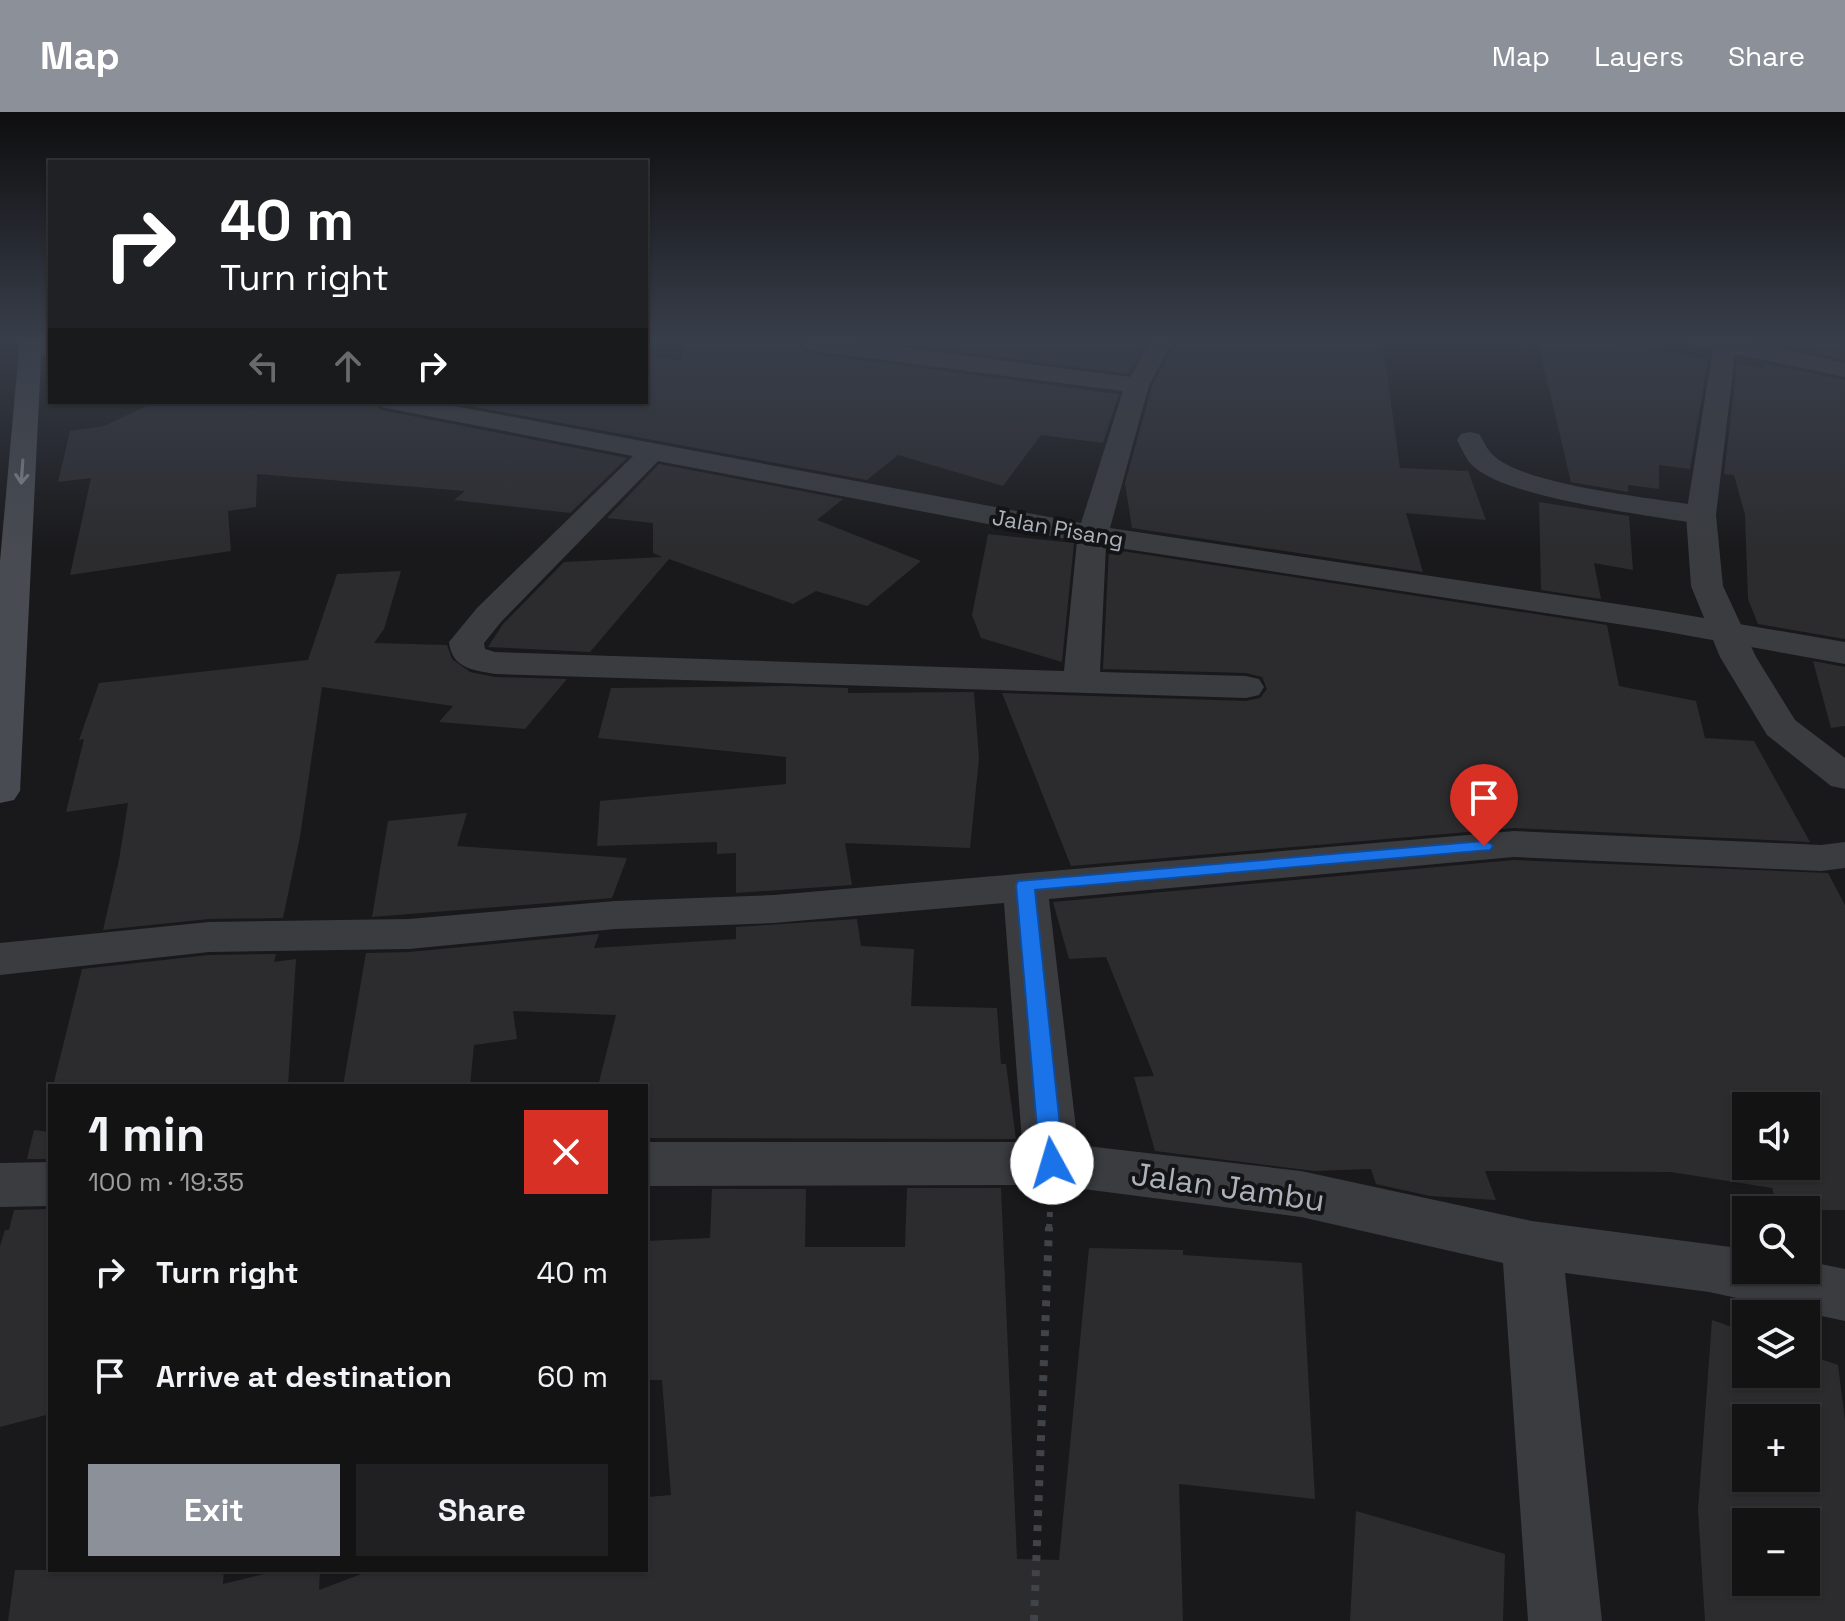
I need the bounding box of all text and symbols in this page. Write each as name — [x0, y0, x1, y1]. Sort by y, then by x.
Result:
text: Map — [40, 32, 120, 80]
text: Map — [1492, 38, 1550, 74]
text: Layers — [1594, 38, 1684, 74]
text: Share — [1728, 38, 1805, 74]
text: 40 m — [220, 185, 354, 256]
icon: right — [88, 192, 192, 296]
text: Turn right — [220, 255, 389, 301]
icon: left — [242, 344, 286, 388]
icon: ahead — [326, 344, 370, 388]
icon: right — [410, 344, 454, 388]
one-way arrow — [14, 458, 29, 485]
street label: Jalan Pisang — [990, 503, 1126, 553]
pin — [1450, 764, 1518, 846]
icon: arrive — [1462, 776, 1506, 820]
map controls — [1732, 1092, 1820, 1596]
button: sound — [1732, 1092, 1820, 1180]
text: 1 min — [88, 1104, 205, 1165]
button: close — [524, 1110, 608, 1194]
position arrow — [1010, 1121, 1094, 1205]
street label: Jalan Jambu — [1129, 1154, 1327, 1220]
text: 100 m · 19:35 — [88, 1165, 244, 1199]
button: search — [1732, 1196, 1820, 1284]
icon: right — [88, 1250, 132, 1294]
text: Turn right — [156, 1253, 299, 1292]
text: 40 m — [537, 1253, 608, 1292]
button: layers — [1732, 1300, 1820, 1388]
icon: arrive — [88, 1354, 132, 1398]
text: Arrive at destination — [156, 1357, 452, 1396]
text: 60 m — [537, 1357, 608, 1396]
button: + — [1732, 1404, 1820, 1492]
button: Exit — [88, 1464, 340, 1556]
button: Share — [356, 1464, 608, 1556]
button: − — [1732, 1508, 1820, 1596]

